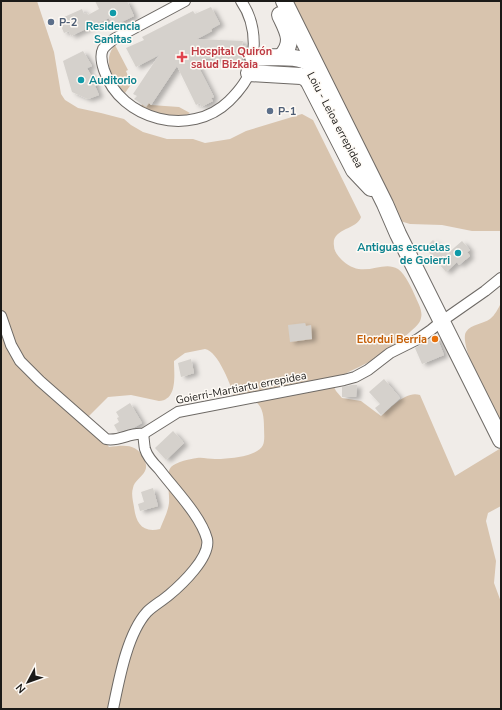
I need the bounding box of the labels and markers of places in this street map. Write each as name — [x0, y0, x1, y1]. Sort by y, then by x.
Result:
marker: Residencia Sanitas — [108, 8, 118, 18]
place label: P-2 — [59, 15, 78, 30]
marker: P-2 — [46, 17, 56, 27]
place label: Residencia Sanitas — [86, 19, 140, 47]
place label: Hospital Quirón salud Bizkaia — [191, 44, 272, 72]
marker: Hospital Quirón salud Bizkaia — [176, 51, 188, 63]
place label: Auditorio — [89, 73, 137, 88]
marker: Auditorio — [76, 75, 86, 85]
place label: P-1 — [278, 104, 296, 119]
marker: P-1 — [265, 106, 275, 116]
place label: Antiguas escuelas de Goierri — [357, 240, 450, 268]
marker: Antiguas escuelas de Goierri — [453, 248, 463, 258]
place label: Elordui Berria — [357, 332, 427, 347]
marker: Elordui Berria — [430, 334, 440, 344]

